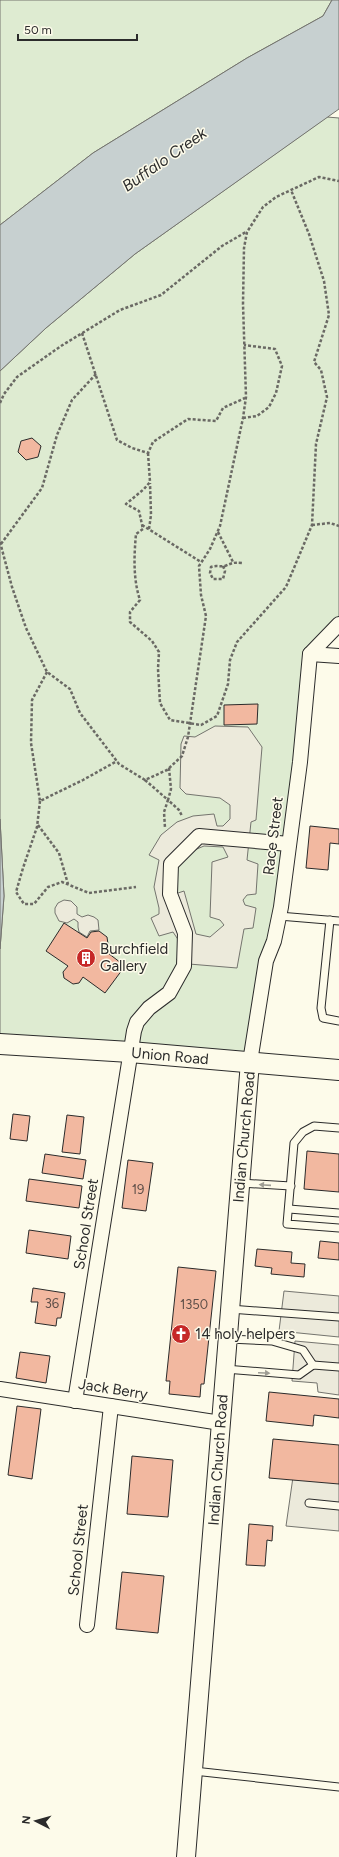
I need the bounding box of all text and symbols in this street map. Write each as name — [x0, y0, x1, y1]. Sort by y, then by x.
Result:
scale bar — [18, 16, 137, 42]
text: 50 m — [24, 23, 52, 37]
water label: Buffalo Creek — [118, 123, 211, 196]
street label: Race Street — [259, 795, 287, 876]
place label: Burchfield Gallery — [100, 940, 168, 975]
building icon: Burchfield Gallery — [75, 947, 97, 969]
street label: Union Road — [130, 1044, 210, 1068]
street label: Indian Church Road — [229, 1071, 259, 1203]
street label: School Street — [70, 1177, 102, 1271]
one-way arrow — [259, 1181, 271, 1188]
house number: 19 — [132, 1182, 144, 1197]
house number: 36 — [45, 1296, 59, 1311]
house number: 1350 — [180, 1297, 208, 1312]
church icon: 14 holy helpers — [170, 1323, 192, 1345]
place label: 14 holy helpers — [195, 1325, 295, 1343]
one-way arrow — [258, 1369, 270, 1376]
street label: Jack Berry — [77, 1375, 149, 1403]
street label: Indian Church Road — [204, 1394, 232, 1526]
street label: School Street — [64, 1503, 92, 1597]
north arrow — [16, 1801, 56, 1841]
text: N — [20, 1815, 33, 1825]

